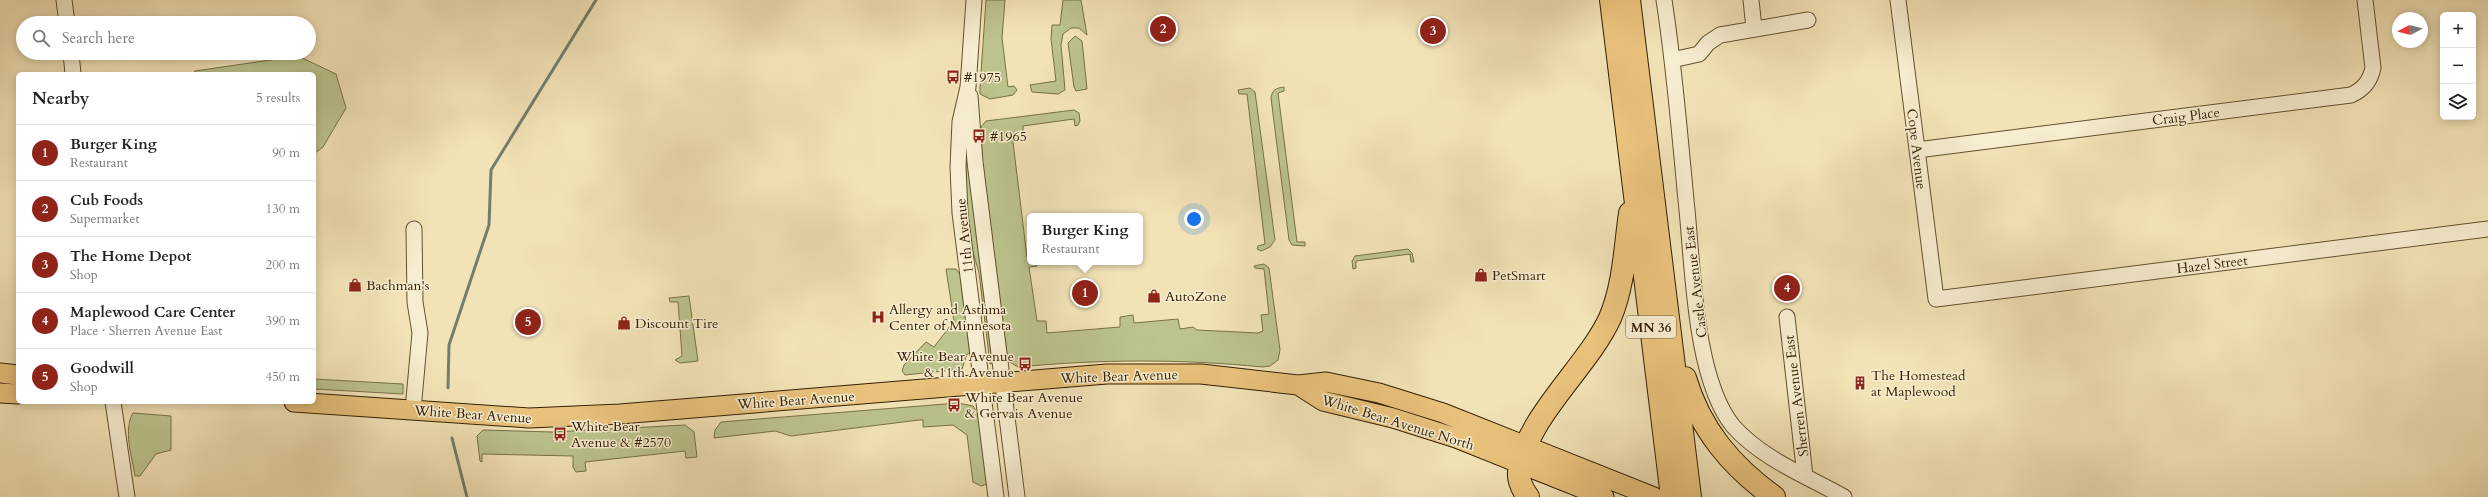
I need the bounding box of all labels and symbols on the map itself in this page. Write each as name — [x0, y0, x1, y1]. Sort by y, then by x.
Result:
north arrow — [2392, 12, 2428, 48]
pin: 2 — [1150, 14, 1176, 44]
pin: 3 — [1420, 16, 1446, 46]
place label: #1975 — [964, 68, 1001, 87]
bus stop icon: #1975 — [945, 69, 961, 85]
street label: Craig Place — [2151, 103, 2221, 130]
street label: Cope Avenue — [1902, 108, 1931, 191]
place label: #1965 — [990, 127, 1027, 146]
bus stop icon: #1965 — [971, 128, 987, 144]
street label: 11th Avenue — [951, 197, 978, 275]
your location — [1184, 209, 1204, 229]
street label: Castle Avenue East — [1679, 224, 1712, 339]
street label: Hazel Street — [2175, 251, 2249, 278]
place label: PetSmart — [1492, 266, 1546, 285]
shop icon: PetSmart — [1473, 267, 1489, 283]
pin: 4 — [1774, 273, 1800, 303]
place label: Bachman's — [366, 276, 430, 295]
shop icon: Bachman's — [347, 277, 363, 293]
pin: 1 — [1072, 278, 1098, 308]
place label: AutoZone — [1165, 287, 1227, 306]
shop icon: AutoZone — [1146, 288, 1162, 304]
place label: Allergy and Asthma Center of Minnesota — [889, 300, 1011, 335]
pin: 5 — [515, 307, 541, 337]
hospital icon: Allergy and Asthma Center of Minnesota — [870, 309, 886, 325]
place label: Discount Tire — [635, 314, 718, 333]
shop icon: Discount Tire — [616, 315, 632, 331]
road number: MN 36 — [1626, 316, 1676, 338]
street label: Sherren Avenue East — [1780, 334, 1813, 458]
place label: White Bear Avenue & 11th Avenue — [895, 347, 1014, 382]
bus stop icon: White Bear Avenue & 11th Avenue — [1017, 356, 1033, 372]
street label: White Bear Avenue — [1059, 365, 1178, 388]
place label: The Homestead at Maplewood — [1871, 366, 1966, 401]
building icon: The Homestead at Maplewood — [1852, 375, 1868, 391]
street label: White Bear Avenue — [736, 387, 855, 414]
place label: White Bear Avenue & Gervais Avenue — [964, 388, 1083, 423]
street label: White Bear Avenue North — [1318, 390, 1477, 455]
bus stop icon: White Bear Avenue & Gervais Avenue — [946, 397, 962, 413]
street label: White Bear Avenue — [413, 401, 532, 428]
place label: White Bear Avenue & #2570 — [570, 417, 671, 452]
bus stop icon: White Bear Avenue & #2570 — [552, 426, 568, 442]

